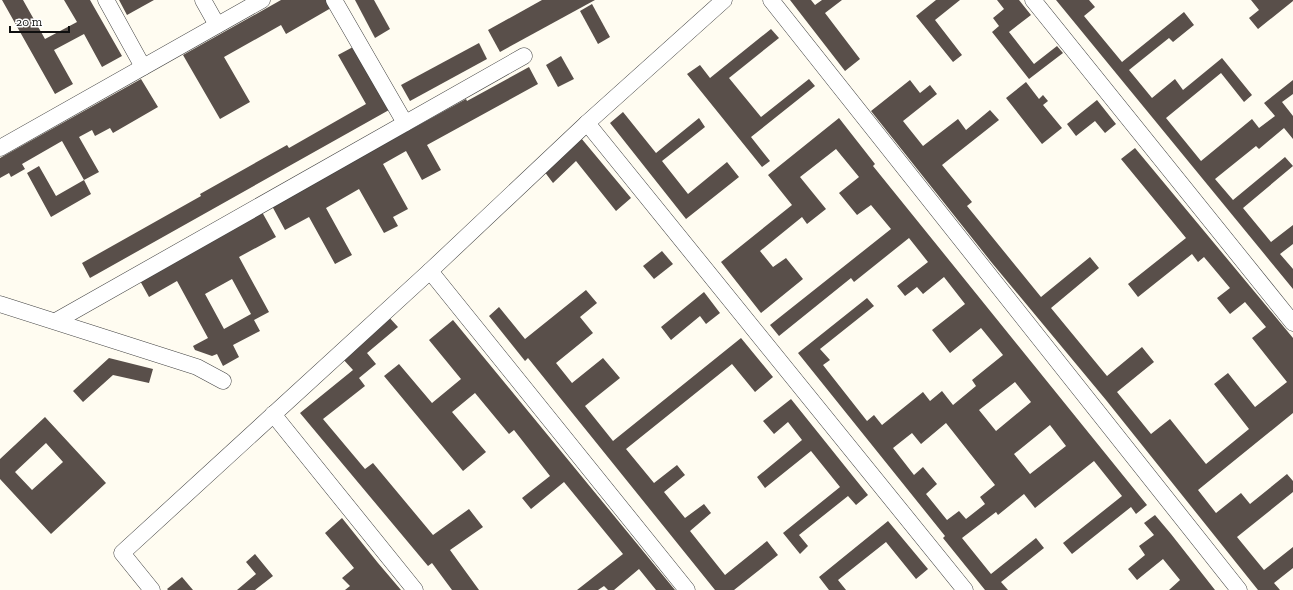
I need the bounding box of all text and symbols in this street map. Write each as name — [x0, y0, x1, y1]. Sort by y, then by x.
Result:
scale bar — [10, 8, 69, 34]
text: 20 m — [16, 15, 43, 29]

